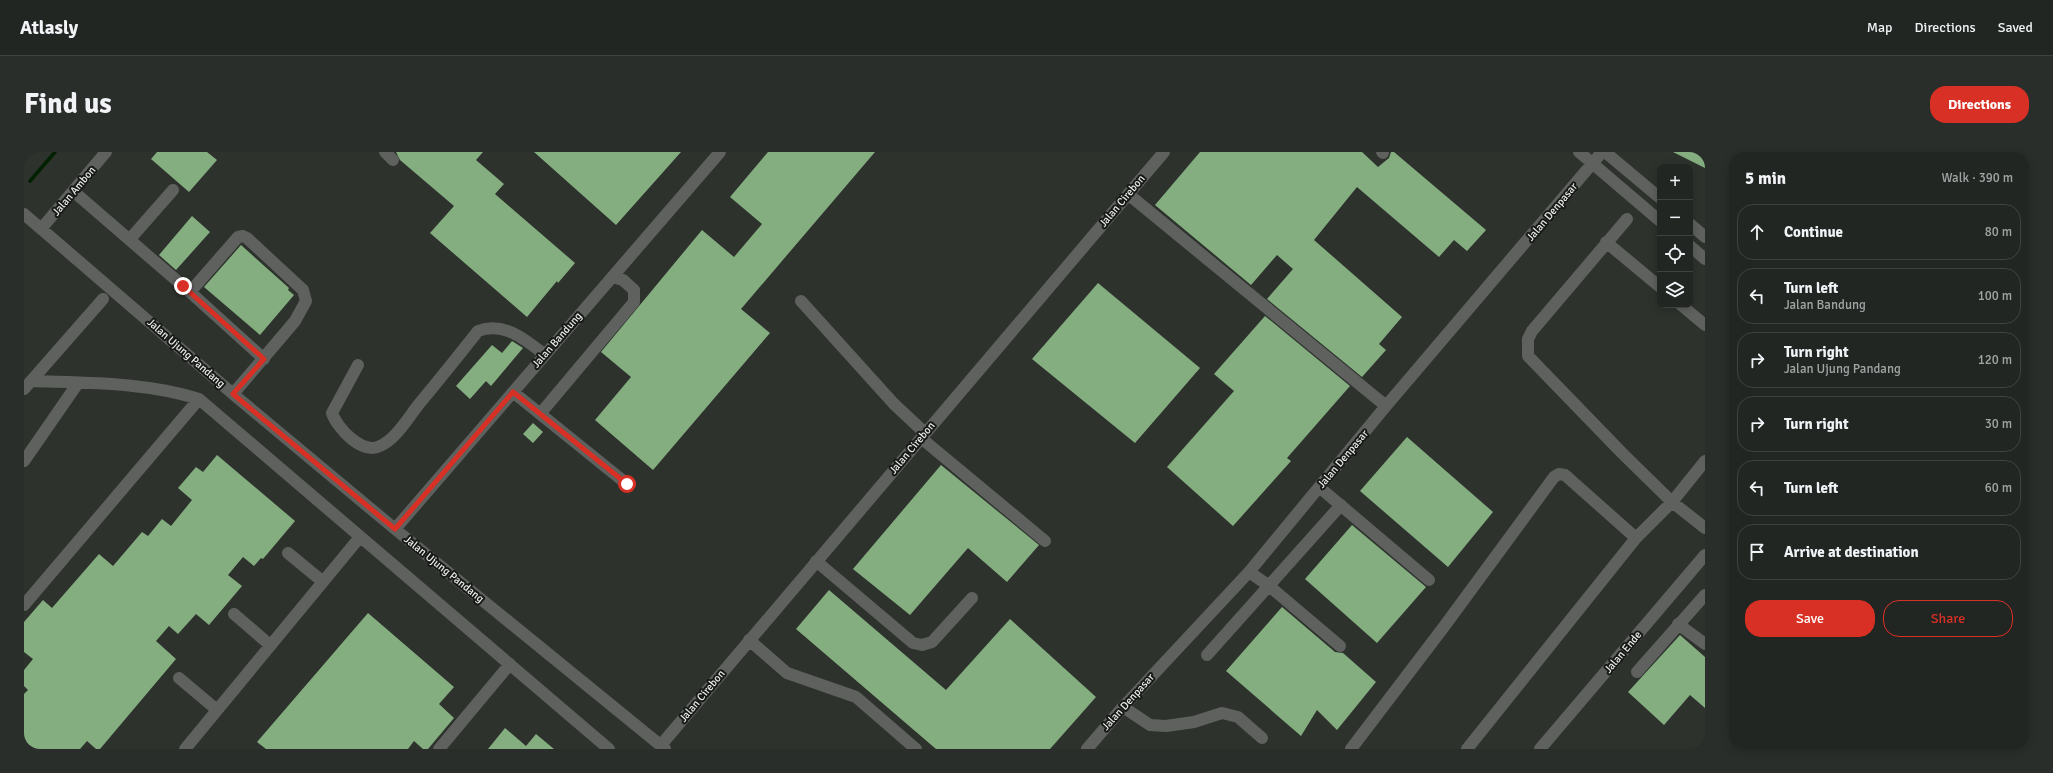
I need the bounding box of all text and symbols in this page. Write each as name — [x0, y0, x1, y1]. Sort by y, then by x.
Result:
text: Atlasly — [20, 16, 78, 40]
text: Map — [1867, 19, 1893, 36]
text: Directions — [1915, 19, 1976, 36]
text: Saved — [1998, 19, 2033, 36]
button: Directions — [1930, 86, 2029, 123]
text: Find us — [24, 87, 112, 121]
street label: Jalan Ambon — [50, 164, 98, 218]
map controls — [1657, 164, 1693, 308]
button: + — [1657, 164, 1693, 200]
text: 5 min — [1745, 168, 1786, 189]
text: Walk · 390 m — [1942, 170, 2013, 186]
street label: Jalan Cirebon — [1096, 172, 1148, 230]
street label: Jalan Denpasar — [1524, 180, 1580, 244]
button: − — [1657, 200, 1693, 236]
icon: ahead — [1746, 221, 1768, 243]
text: Continue — [1784, 223, 1843, 241]
text: 80 m — [1985, 224, 2012, 240]
button: locate — [1657, 236, 1693, 272]
button: layers — [1657, 272, 1693, 308]
route end — [174, 277, 192, 295]
text: Turn left — [1784, 279, 1838, 297]
icon: left — [1746, 285, 1768, 307]
text: 100 m — [1978, 288, 2012, 304]
text: Jalan Bandung — [1784, 297, 1866, 313]
street label: Jalan Bandung — [529, 309, 585, 370]
street label: Jalan Ujung Pandang — [144, 316, 228, 390]
text: Turn right — [1784, 343, 1849, 361]
icon: right — [1746, 349, 1768, 371]
text: 120 m — [1978, 352, 2012, 368]
text: Jalan Ujung Pandang — [1784, 361, 1901, 377]
icon: right — [1746, 413, 1768, 435]
text: Turn right — [1784, 415, 1849, 433]
text: 30 m — [1985, 416, 2012, 432]
street label: Jalan Cirebon — [886, 419, 938, 477]
street label: Jalan Denpasar — [1315, 427, 1371, 491]
route start — [618, 475, 636, 493]
icon: left — [1746, 477, 1768, 499]
text: Turn left — [1784, 479, 1838, 497]
text: 60 m — [1985, 480, 2012, 496]
street label: Jalan Ujung Pandang — [401, 533, 487, 605]
icon: arrive — [1746, 541, 1768, 563]
text: Arrive at destination — [1784, 543, 1919, 561]
button: Save — [1745, 600, 1875, 637]
button: Share — [1883, 600, 2013, 637]
street label: Jalan Ende — [1602, 628, 1644, 676]
street label: Jalan Cirebon — [676, 667, 728, 725]
street label: Jalan Denpasar — [1099, 671, 1157, 733]

